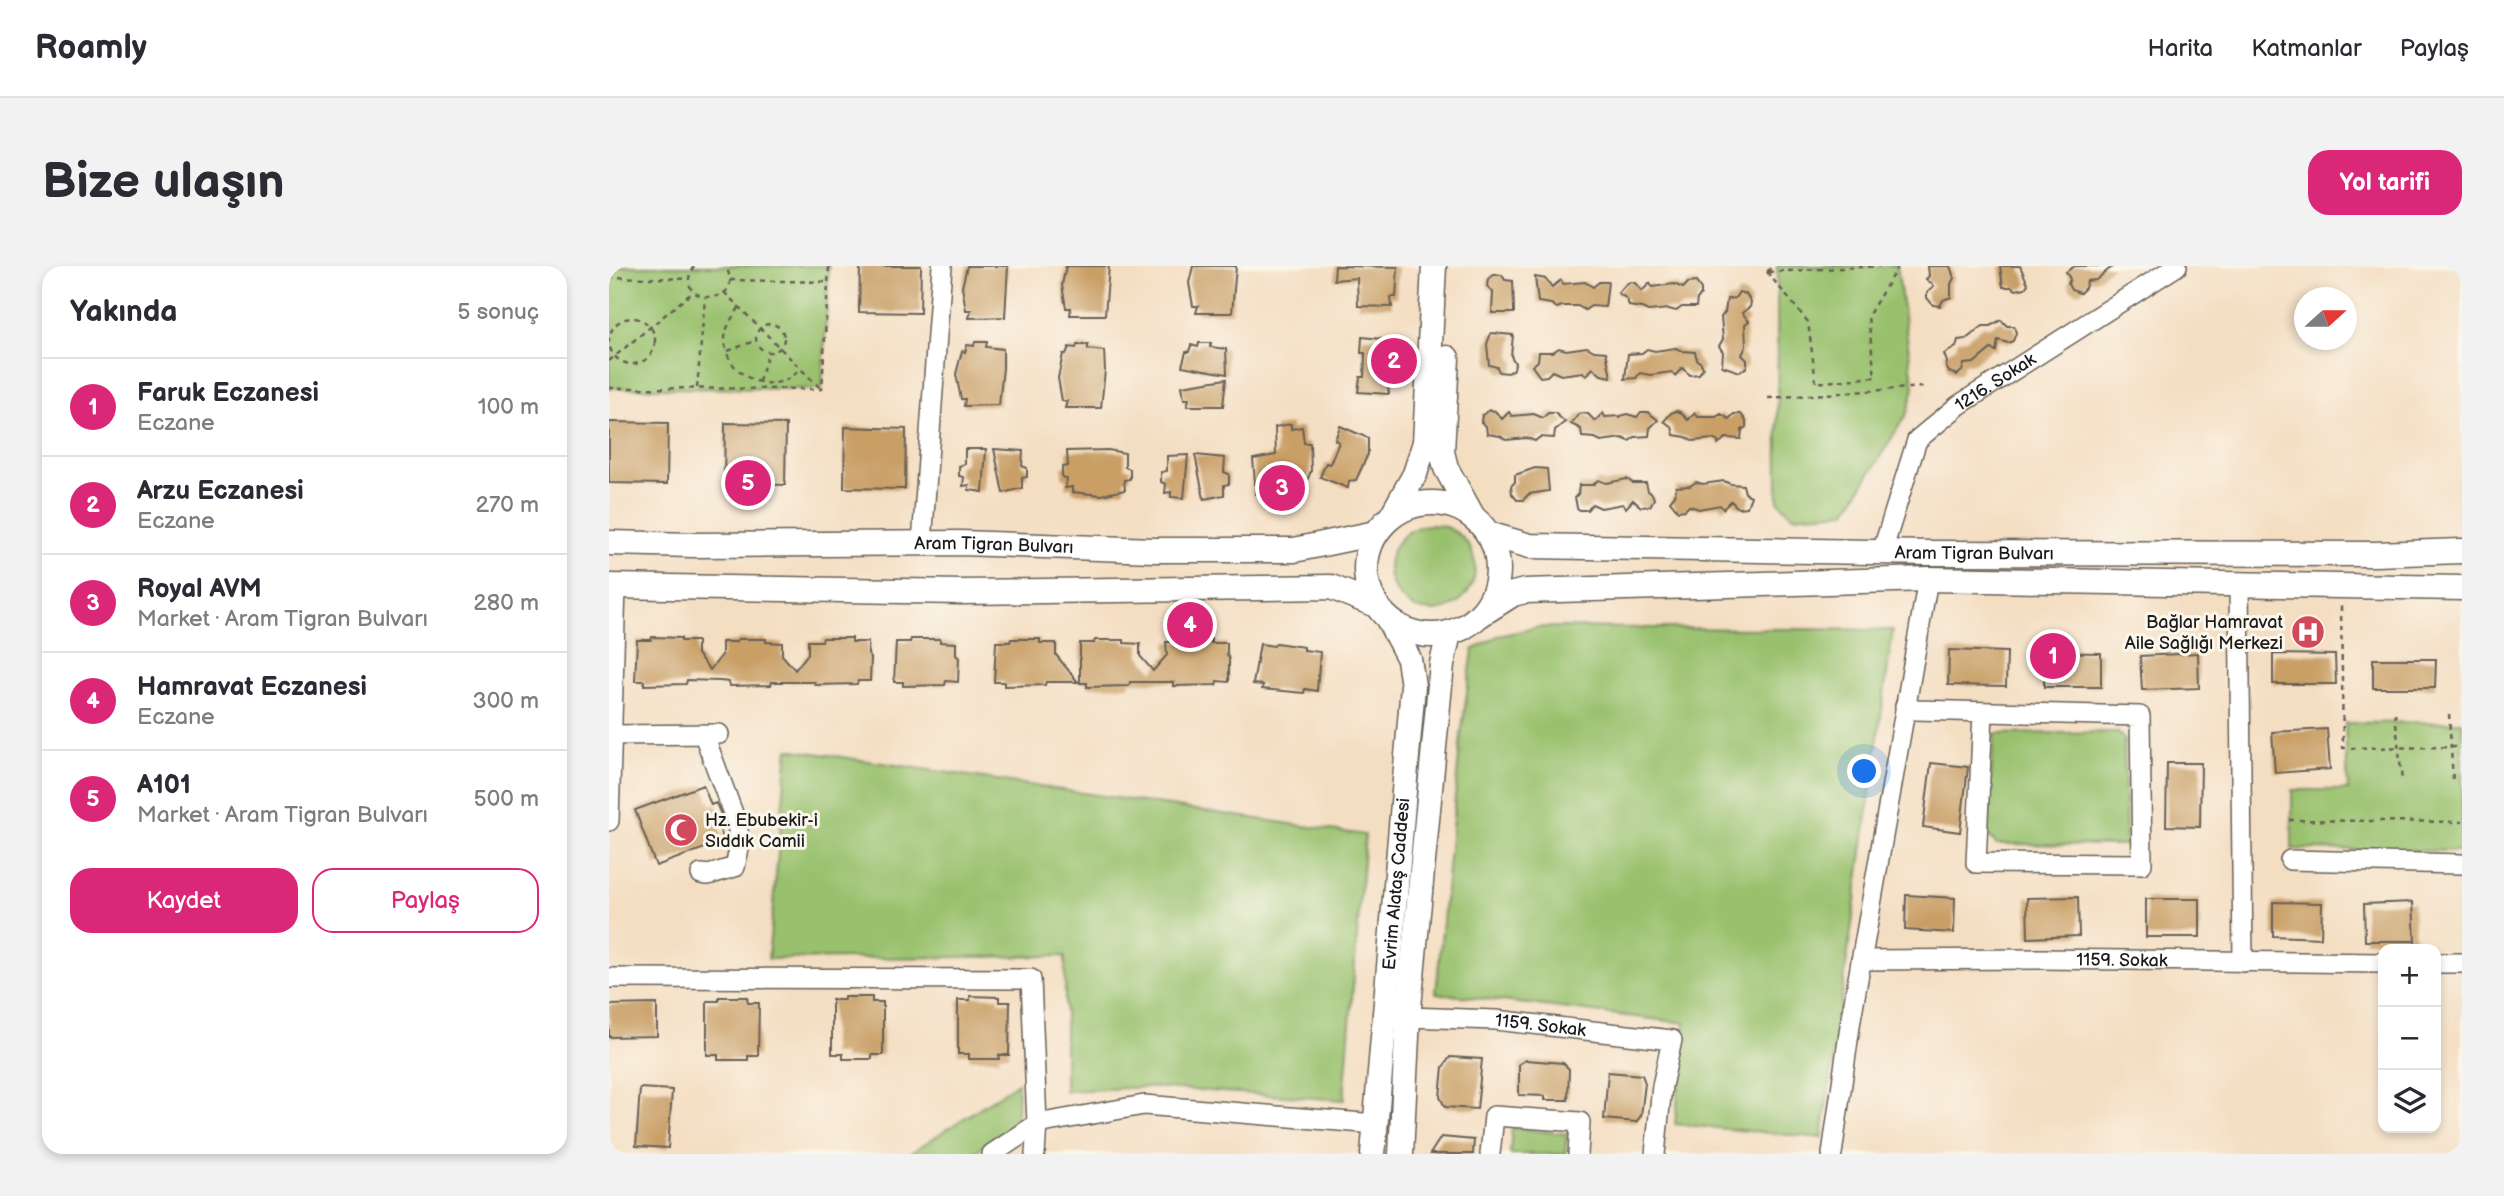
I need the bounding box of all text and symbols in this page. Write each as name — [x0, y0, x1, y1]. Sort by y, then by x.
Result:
text: Roamly — [35, 28, 147, 68]
text: Harita — [2147, 34, 2213, 63]
text: Katmanlar — [2251, 34, 2362, 63]
text: Paylaş — [2400, 34, 2469, 63]
button: Yol tarifi — [2308, 150, 2462, 215]
text: Bize ulaşın — [42, 153, 285, 212]
north arrow — [2294, 287, 2357, 350]
text: Yakında — [70, 294, 177, 330]
text: 5 sonuç — [457, 298, 539, 326]
pin: 2 — [1371, 335, 1417, 387]
street label: 1216. Sokak — [1951, 348, 2040, 415]
text: Faruk Eczanesi — [137, 378, 319, 409]
text: 1 — [88, 393, 98, 421]
text: 100 m — [478, 393, 539, 421]
text: Eczane — [137, 409, 215, 437]
pin: 5 — [725, 457, 771, 509]
pin: 3 — [1259, 462, 1305, 514]
text: Arzu Eczanesi — [137, 476, 304, 507]
text: 2 — [86, 491, 100, 519]
text: 270 m — [475, 491, 539, 519]
text: Eczane — [137, 507, 215, 535]
street label: Aram Tigran Bulvarı — [914, 533, 1074, 558]
street label: Aram Tigran Bulvarı — [1894, 542, 2054, 564]
text: Royal AVM — [137, 574, 262, 605]
text: 3 — [86, 589, 100, 617]
text: 280 m — [473, 589, 539, 617]
pin: 4 — [1167, 599, 1213, 651]
text: Market · Aram Tigran Bulvarı — [137, 605, 428, 633]
place label: Bağlar Hamravat Aile Sağlığı Merkezi — [2125, 612, 2283, 654]
hospital icon: Bağlar Hamravat Aile Sağlığı Merkezi — [2289, 613, 2327, 651]
pin: 1 — [2030, 630, 2076, 682]
text: Hamravat Eczanesi — [137, 672, 367, 703]
text: 4 — [86, 687, 100, 715]
text: 300 m — [473, 687, 539, 715]
text: Eczane — [137, 703, 215, 731]
your location — [1847, 754, 1881, 788]
text: A101 — [137, 770, 191, 801]
text: 5 — [86, 785, 100, 813]
text: 500 m — [474, 785, 539, 813]
street label: Evrim Alataş Caddesi — [1378, 797, 1414, 971]
text: Market · Aram Tigran Bulvarı — [137, 801, 428, 829]
place label: Hz. Ebubekir-i Sıddık Camii — [705, 810, 818, 852]
mosque icon: Hz. Ebubekir-i Sıddık Camii — [662, 811, 700, 849]
button: Kaydet — [70, 868, 298, 933]
button: Paylaş — [312, 868, 539, 933]
map controls — [2378, 944, 2441, 1133]
button: + — [2378, 944, 2441, 1007]
street label: 1159. Sokak — [2076, 949, 2168, 971]
button: − — [2378, 1007, 2441, 1070]
street label: 1159. Sokak — [1494, 1009, 1587, 1041]
button: layers — [2378, 1070, 2441, 1133]

